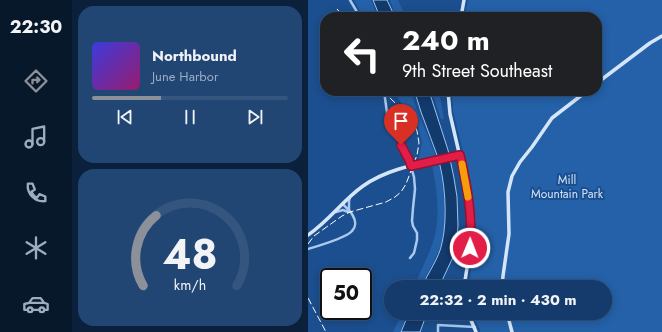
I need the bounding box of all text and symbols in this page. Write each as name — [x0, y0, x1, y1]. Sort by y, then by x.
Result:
text: 22:30 — [10, 14, 62, 40]
text: 240 m — [402, 20, 490, 61]
icon: left — [336, 28, 388, 80]
text: Northbound — [152, 45, 237, 67]
text: 9th Street Southeast — [402, 58, 552, 84]
icon: directions — [22, 67, 50, 95]
text: June Harbor — [152, 67, 218, 86]
pin — [384, 104, 418, 145]
icon: previous — [114, 106, 136, 128]
icon: pause — [179, 106, 201, 128]
icon: next — [244, 106, 266, 128]
icon: arrive — [390, 110, 412, 132]
icon: music — [22, 123, 50, 151]
park label: Mill Mountain Park — [531, 171, 604, 203]
icon: phone — [22, 179, 50, 207]
text: 48 — [162, 223, 218, 284]
position arrow — [449, 227, 491, 269]
icon: climate — [22, 234, 50, 262]
speed limit sign: 50 — [320, 268, 372, 320]
text: km/h — [174, 274, 206, 294]
text: 22:32 · 2 min · 430 m — [419, 289, 577, 311]
icon: car — [22, 290, 50, 318]

